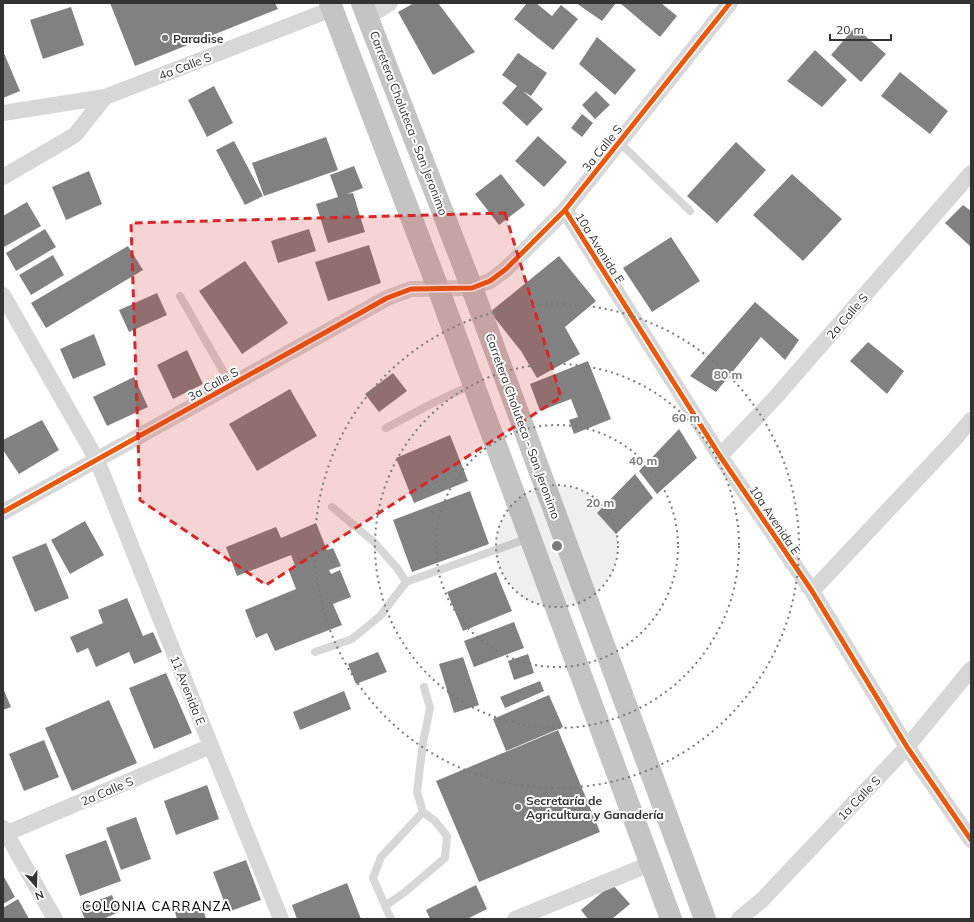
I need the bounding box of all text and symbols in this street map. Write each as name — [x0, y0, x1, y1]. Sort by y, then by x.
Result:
scale bar — [830, 16, 891, 42]
text: 20 m — [836, 22, 864, 37]
street label: Carretera Choluteca - San Jeronimo — [367, 29, 451, 218]
place label: Paradise — [173, 31, 224, 46]
marker: Paradise — [160, 33, 170, 43]
street label: 4a Calle S — [156, 49, 214, 83]
street label: 3a Calle S — [579, 122, 625, 174]
street label: 10a Avenida E — [572, 210, 628, 286]
street label: 2a Calle S — [823, 290, 871, 342]
street label: Carretera Choluteca - San Jeronimo — [482, 331, 564, 521]
street label: 3a Calle S — [185, 364, 241, 404]
text: 80 m — [714, 367, 742, 382]
text: 60 m — [672, 410, 700, 425]
text: 40 m — [629, 453, 657, 468]
street label: 10a Avenida E — [746, 482, 804, 558]
text: 20 m — [586, 495, 614, 510]
centre of rings — [550, 539, 564, 553]
street label: 11 Avenida E — [167, 653, 209, 727]
street label: 2a Calle S — [78, 773, 136, 809]
street label: 1a Calle S — [834, 773, 884, 823]
place label: Secretaría de Agricultura y Ganadería — [526, 793, 664, 822]
marker: Secretaría de Agricultura y Ganadería — [513, 802, 523, 812]
north arrow — [16, 866, 56, 906]
text: N — [33, 887, 46, 903]
district label: COLONIA CARRANZA — [82, 898, 232, 914]

